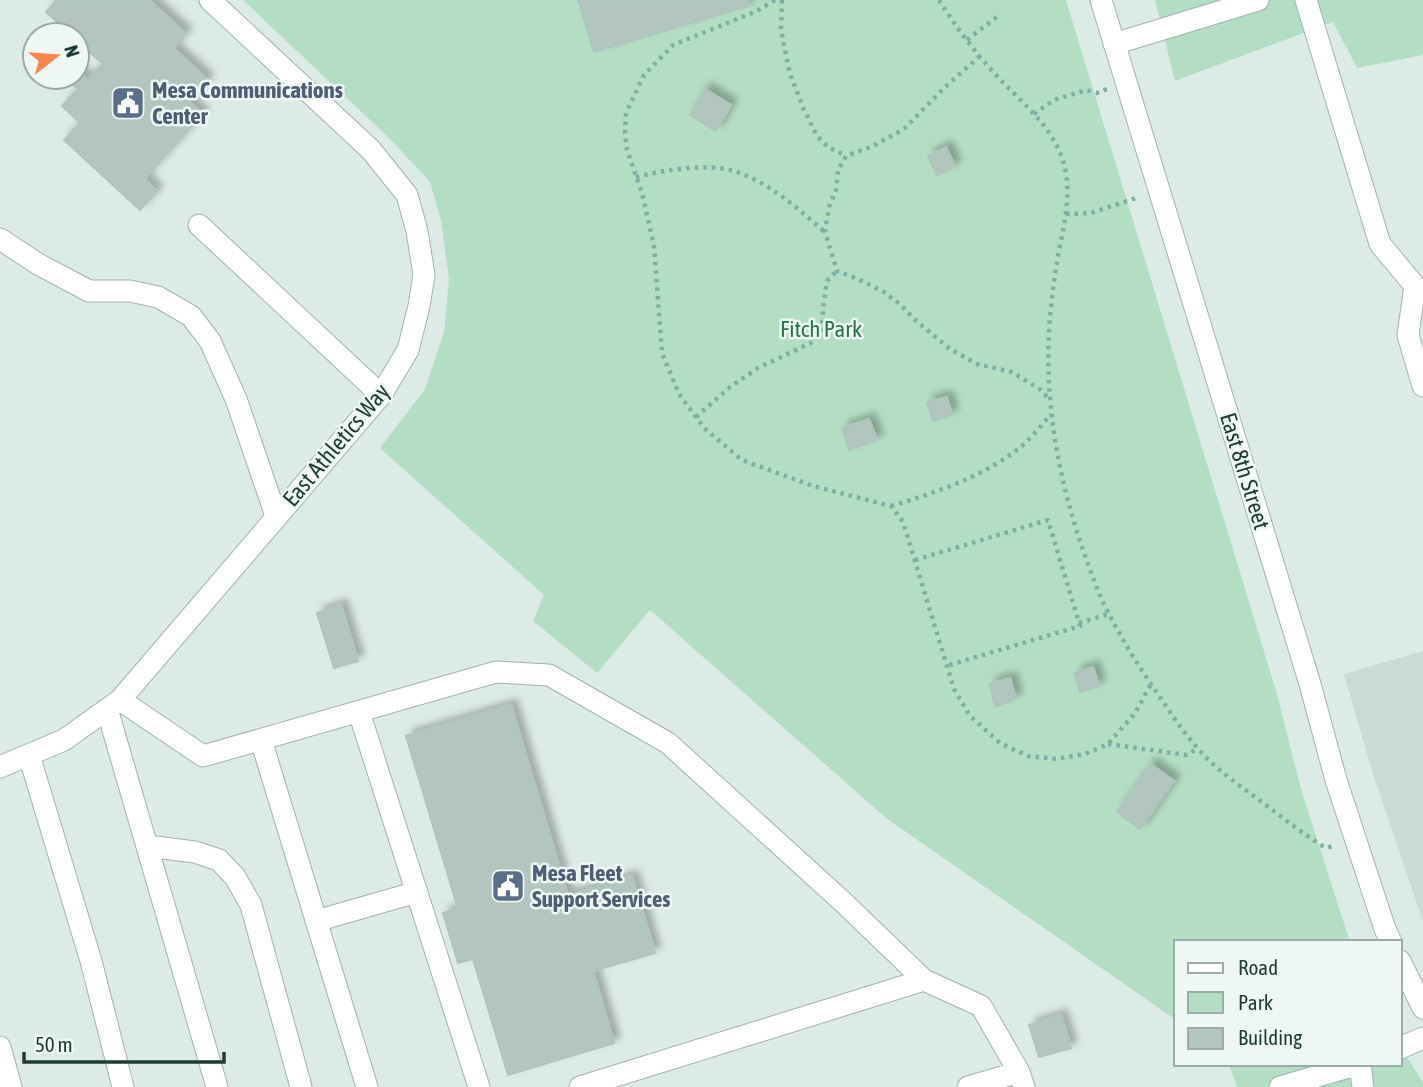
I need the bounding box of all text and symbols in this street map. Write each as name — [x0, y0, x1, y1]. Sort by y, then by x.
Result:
north arrow — [21, 21, 91, 91]
text: N — [60, 42, 84, 60]
place label: Mesa Communications Center — [152, 77, 343, 129]
public building icon: Mesa Communications Center — [109, 84, 147, 122]
park label: Fitch Park — [780, 316, 862, 342]
street label: East Athletics Way — [277, 379, 395, 511]
street label: East 8th Street — [1215, 410, 1275, 532]
place label: Mesa Fleet Support Services — [532, 860, 670, 912]
public building icon: Mesa Fleet Support Services — [489, 867, 527, 905]
legend — [1174, 940, 1402, 1066]
text: Road — [1238, 955, 1278, 979]
text: Park — [1238, 990, 1273, 1014]
scale bar — [24, 1020, 224, 1064]
text: Building — [1238, 1025, 1302, 1049]
text: 50 m — [35, 1032, 73, 1056]

